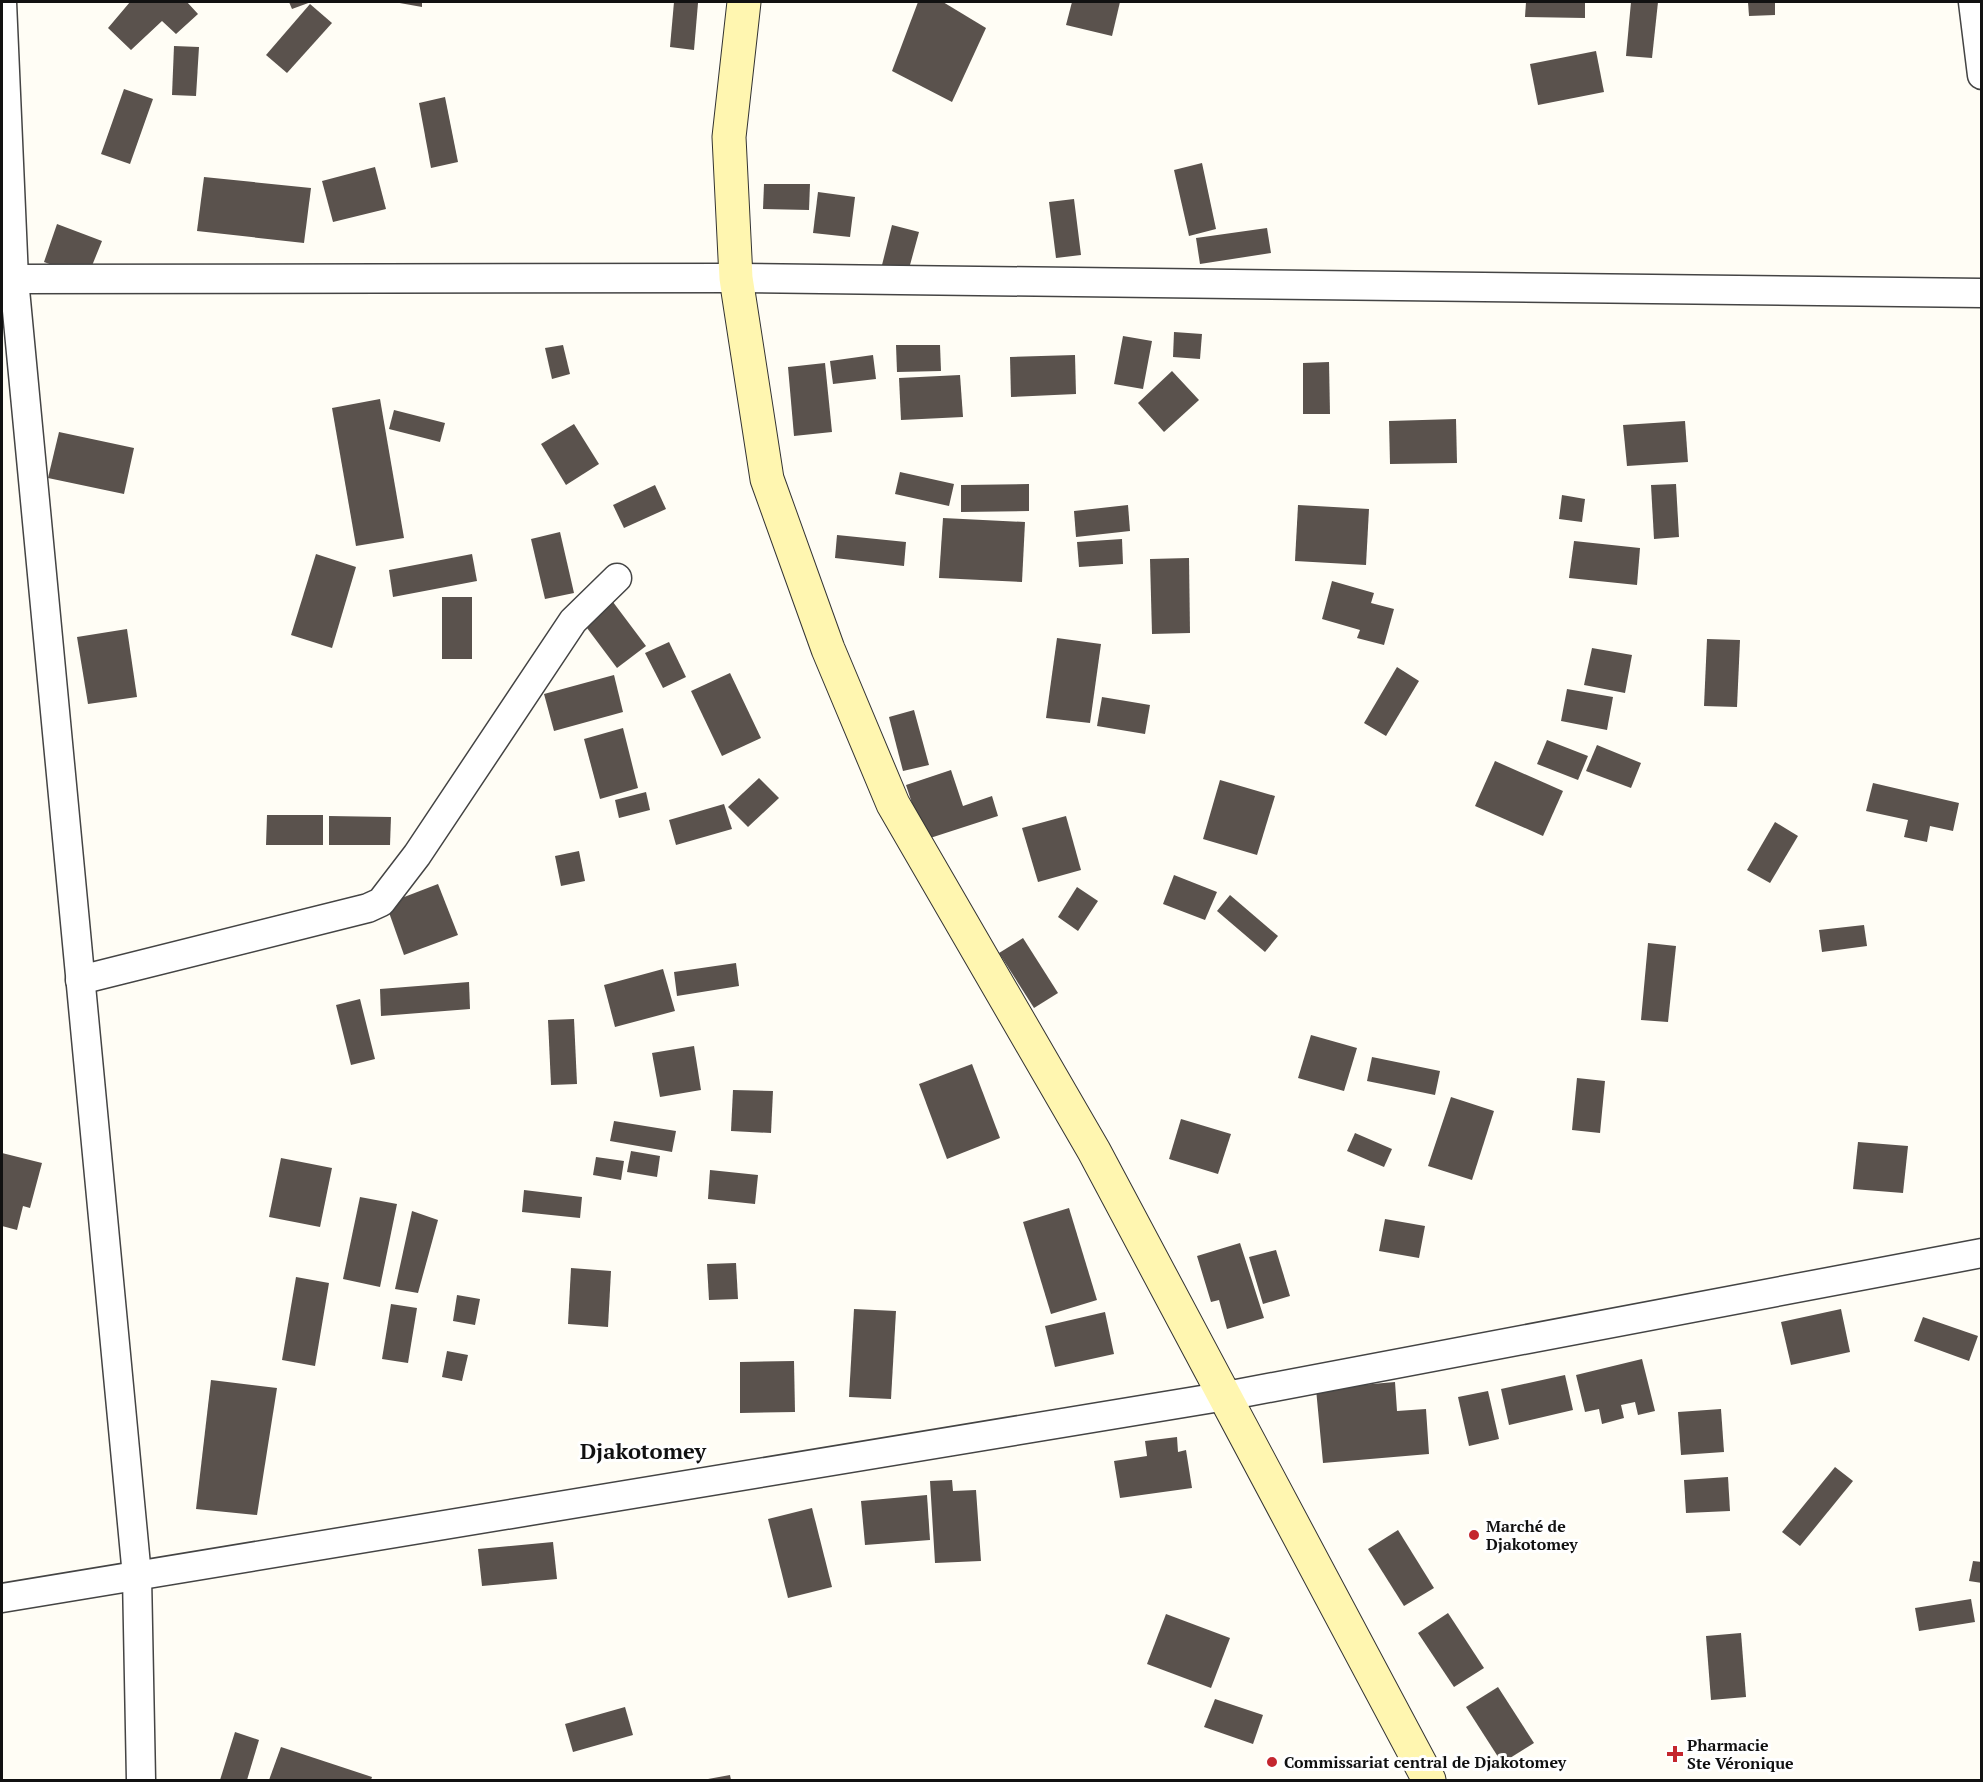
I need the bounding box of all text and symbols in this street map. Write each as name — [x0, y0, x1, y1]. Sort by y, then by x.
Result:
district label: Djakotomey — [580, 1436, 706, 1465]
place label: Marché de Djakotomey — [1486, 1515, 1578, 1555]
marker: Marché de Djakotomey — [1467, 1528, 1481, 1542]
place label: Pharmacie Ste Véronique — [1687, 1734, 1794, 1774]
marker: Pharmacie Ste Véronique — [1668, 1747, 1682, 1761]
place label: Commissariat central de Djakotomey — [1284, 1751, 1567, 1773]
marker: Commissariat central de Djakotomey — [1265, 1755, 1279, 1769]

